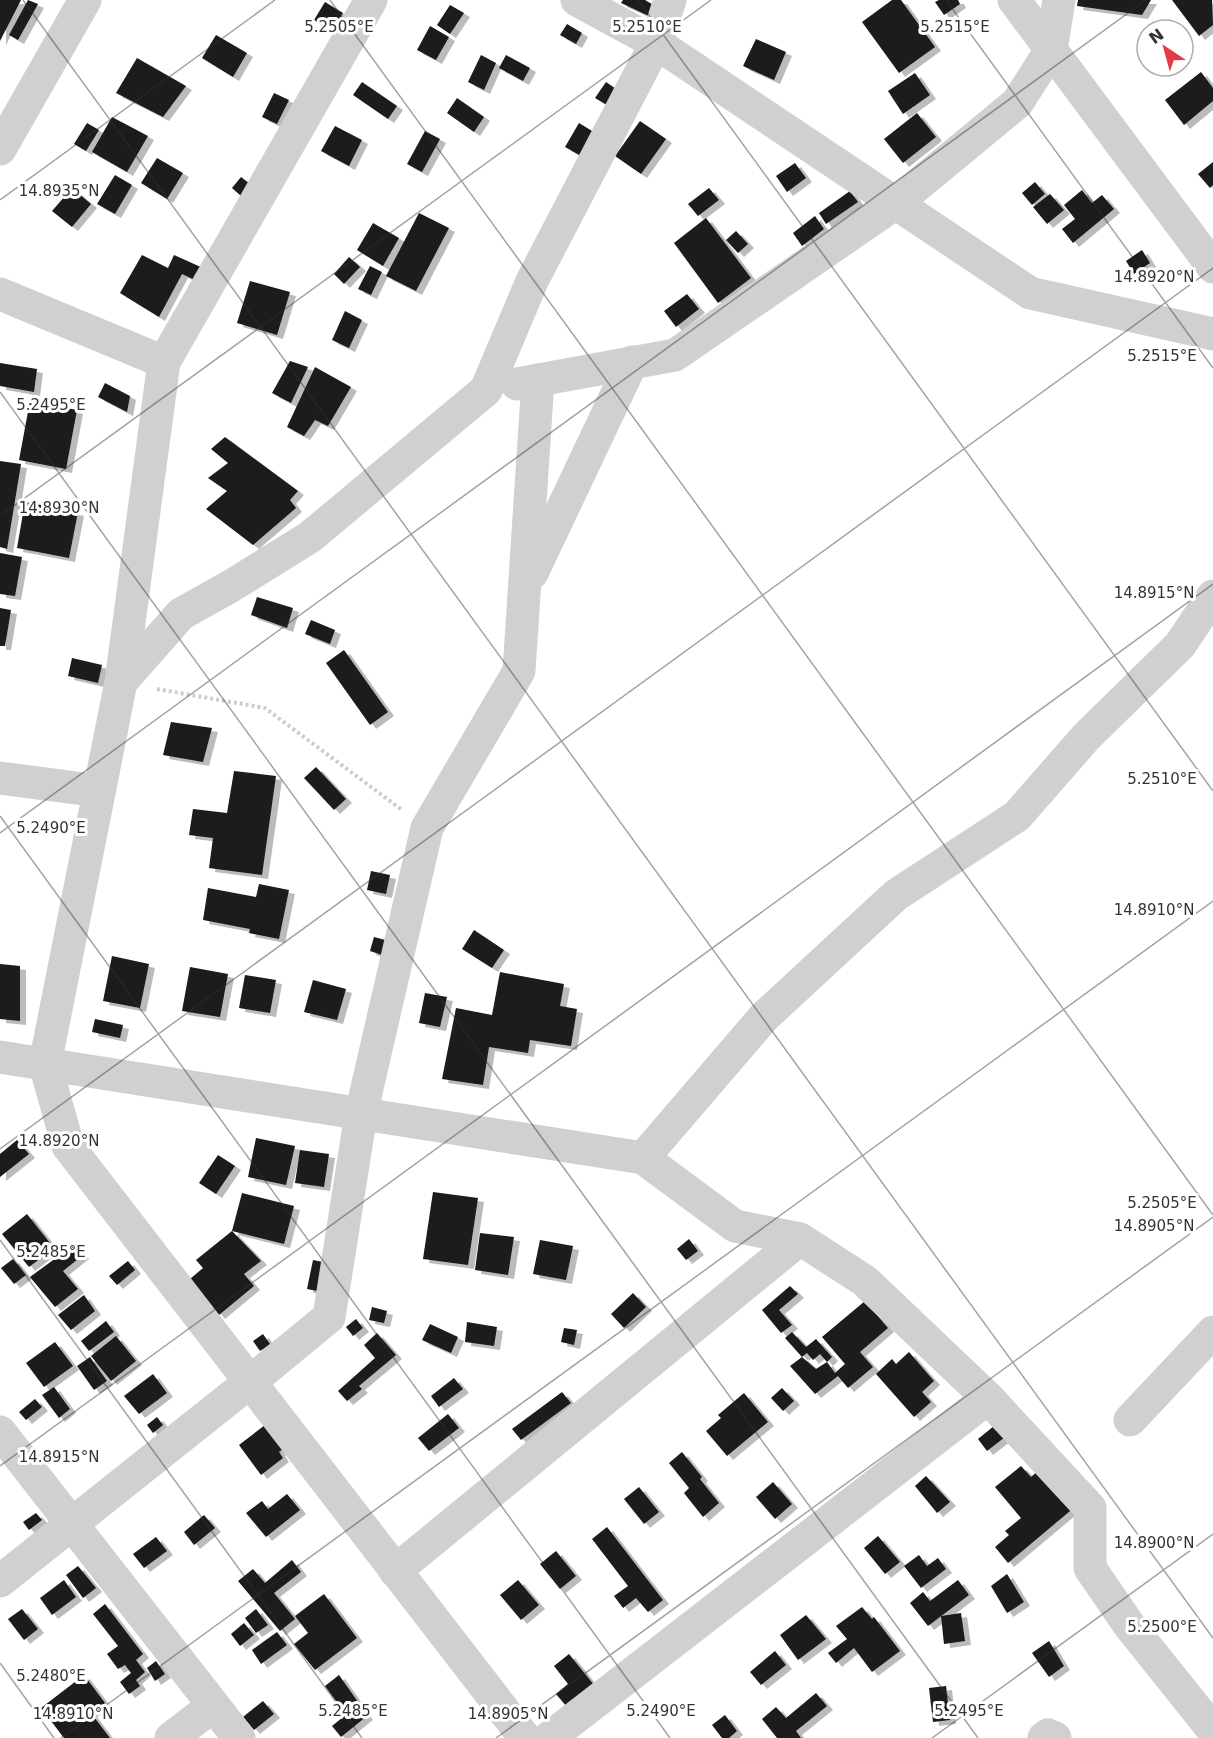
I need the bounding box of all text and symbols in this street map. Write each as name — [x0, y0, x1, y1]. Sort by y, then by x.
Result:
text: 5.2505°E — [304, 18, 374, 36]
text: 5.2510°E — [612, 18, 682, 36]
text: 5.2515°E — [920, 18, 990, 36]
north arrow — [1135, 18, 1195, 78]
text: N — [1145, 25, 1167, 48]
text: 14.8935°N — [19, 182, 99, 200]
text: 14.8920°N — [1114, 268, 1194, 286]
text: 5.2515°E — [1127, 347, 1197, 365]
text: 5.2495°E — [16, 396, 86, 414]
text: 14.8930°N — [19, 499, 99, 517]
text: 14.8915°N — [1114, 584, 1194, 602]
text: 5.2510°E — [1127, 770, 1197, 788]
text: 5.2490°E — [16, 819, 86, 837]
text: 14.8910°N — [1114, 901, 1194, 919]
text: 14.8920°N — [19, 1132, 99, 1150]
text: 5.2505°E — [1127, 1194, 1197, 1212]
text: 14.8905°N — [1114, 1217, 1194, 1235]
text: 5.2485°E — [16, 1243, 86, 1261]
text: 14.8915°N — [19, 1448, 99, 1466]
text: 14.8900°N — [1114, 1534, 1194, 1552]
text: 5.2500°E — [1127, 1618, 1197, 1636]
text: 5.2480°E — [16, 1667, 86, 1685]
text: 5.2485°E — [318, 1702, 388, 1720]
text: 5.2490°E — [626, 1702, 696, 1720]
text: 5.2495°E — [934, 1702, 1004, 1720]
text: 14.8910°N — [33, 1705, 113, 1723]
text: 14.8905°N — [468, 1705, 548, 1723]

